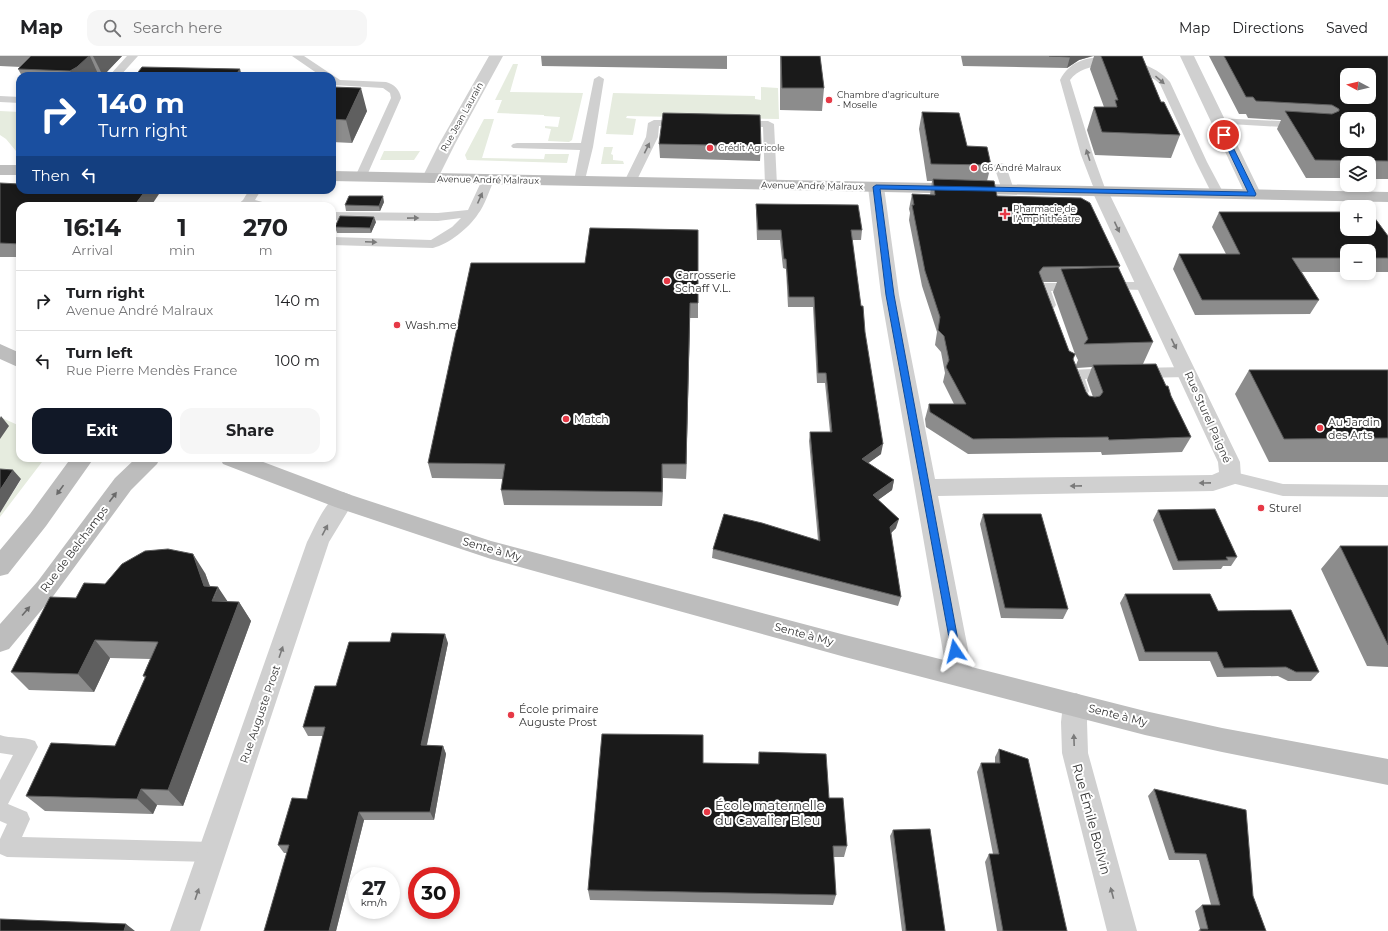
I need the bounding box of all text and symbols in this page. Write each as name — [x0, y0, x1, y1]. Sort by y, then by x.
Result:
search box — [87, 10, 367, 46]
text: Map — [20, 16, 63, 39]
icon: search — [101, 17, 123, 39]
text: Search here — [133, 18, 222, 37]
text: Map — [1179, 19, 1210, 37]
text: Directions — [1232, 19, 1304, 37]
text: Saved — [1326, 19, 1368, 37]
north arrow — [1340, 68, 1376, 104]
map controls — [1340, 68, 1376, 280]
one-way arrow — [1155, 75, 1165, 84]
street label: Rue Jean Laurain — [438, 80, 485, 153]
text: 140 m — [98, 86, 185, 120]
icon: right — [32, 88, 84, 140]
place label: Chambre d'agriculture - Moselle — [837, 89, 940, 110]
marker: Chambre d'agriculture - Moselle — [824, 95, 834, 105]
button: sound — [1340, 112, 1376, 148]
pin — [1207, 118, 1241, 152]
text: Turn right — [98, 120, 188, 142]
icon: arrive — [1213, 124, 1235, 146]
one-way arrow — [644, 142, 650, 153]
place label: Crédit Agricole — [718, 142, 785, 153]
marker: Crédit Agricole — [705, 143, 715, 153]
one-way arrow — [1084, 148, 1090, 160]
button: layers — [1340, 156, 1376, 192]
place label: 66 André Malraux — [982, 162, 1061, 173]
marker: 66 André Malraux — [969, 163, 979, 173]
icon: left — [78, 164, 100, 186]
text: Then — [32, 166, 70, 185]
street label: Avenue André Malraux — [437, 173, 539, 186]
street label: Avenue André Malraux — [761, 179, 863, 192]
one-way arrow — [478, 191, 484, 203]
button: + — [1340, 200, 1376, 236]
place label: Pharmacie de l'Amphithéâtre — [1013, 203, 1081, 224]
marker: Pharmacie de l'Amphithéâtre — [1000, 209, 1010, 219]
text: 16:14 — [64, 213, 121, 242]
text: 1 — [177, 213, 187, 242]
text: 270 — [243, 213, 288, 242]
one-way arrow — [407, 215, 420, 221]
one-way arrow — [1114, 221, 1120, 232]
one-way arrow — [365, 239, 378, 245]
text: Arrival — [72, 242, 113, 258]
text: min — [169, 242, 195, 258]
text: m — [259, 242, 272, 258]
button: − — [1340, 244, 1376, 280]
place label: Carrosserie Schaff V.L. — [675, 268, 736, 295]
marker: Carrosserie Schaff V.L. — [662, 276, 672, 286]
text: Turn right — [66, 283, 145, 302]
icon: right — [32, 290, 54, 312]
text: 140 m — [275, 291, 320, 310]
text: Avenue André Malraux — [66, 302, 213, 318]
place label: Wash.me — [405, 318, 457, 332]
marker: Wash.me — [392, 320, 402, 330]
one-way arrow — [1171, 338, 1177, 349]
text: Turn left — [66, 343, 133, 362]
icon: left — [32, 350, 54, 372]
text: 100 m — [275, 351, 320, 370]
text: Rue Pierre Mendès France — [66, 362, 237, 378]
street label: Rue Sturel Paigné — [1181, 369, 1235, 465]
button: Exit — [32, 408, 172, 454]
button: Share — [180, 408, 320, 454]
place label: Match — [574, 412, 609, 426]
marker: Match — [561, 414, 571, 424]
place label: Au Jardin des Arts — [1328, 415, 1380, 442]
marker: Au Jardin des Arts — [1315, 423, 1325, 433]
one-way arrow — [1198, 480, 1211, 486]
one-way arrow — [1069, 483, 1082, 489]
one-way arrow — [56, 484, 64, 495]
one-way arrow — [109, 492, 118, 503]
place label: Sturel — [1269, 501, 1302, 515]
street label: Rue de Belchamps — [37, 503, 111, 595]
marker: Sturel — [1256, 503, 1266, 513]
one-way arrow — [321, 524, 328, 536]
street label: Sente à My — [461, 534, 523, 564]
one-way arrow — [21, 606, 30, 617]
street label: Sente à My — [773, 619, 835, 649]
position arrow — [934, 630, 976, 672]
one-way arrow — [278, 646, 284, 658]
street label: Rue Auguste Prost — [237, 663, 284, 765]
street label: Sente à My — [1087, 701, 1149, 729]
place label: École primaire Auguste Prost — [519, 702, 599, 729]
marker: École primaire Auguste Prost — [506, 710, 516, 720]
one-way arrow — [1071, 733, 1077, 746]
street label: Rue Émile Boilvin — [1069, 762, 1115, 876]
place label: École maternelle du Cavalier Bleu — [715, 797, 825, 828]
marker: École maternelle du Cavalier Bleu — [702, 807, 712, 817]
speed limit sign: 30 — [408, 867, 460, 919]
text: 27 — [362, 876, 386, 900]
one-way arrow — [1108, 887, 1114, 900]
one-way arrow — [195, 888, 201, 900]
text: km/h — [361, 896, 387, 909]

